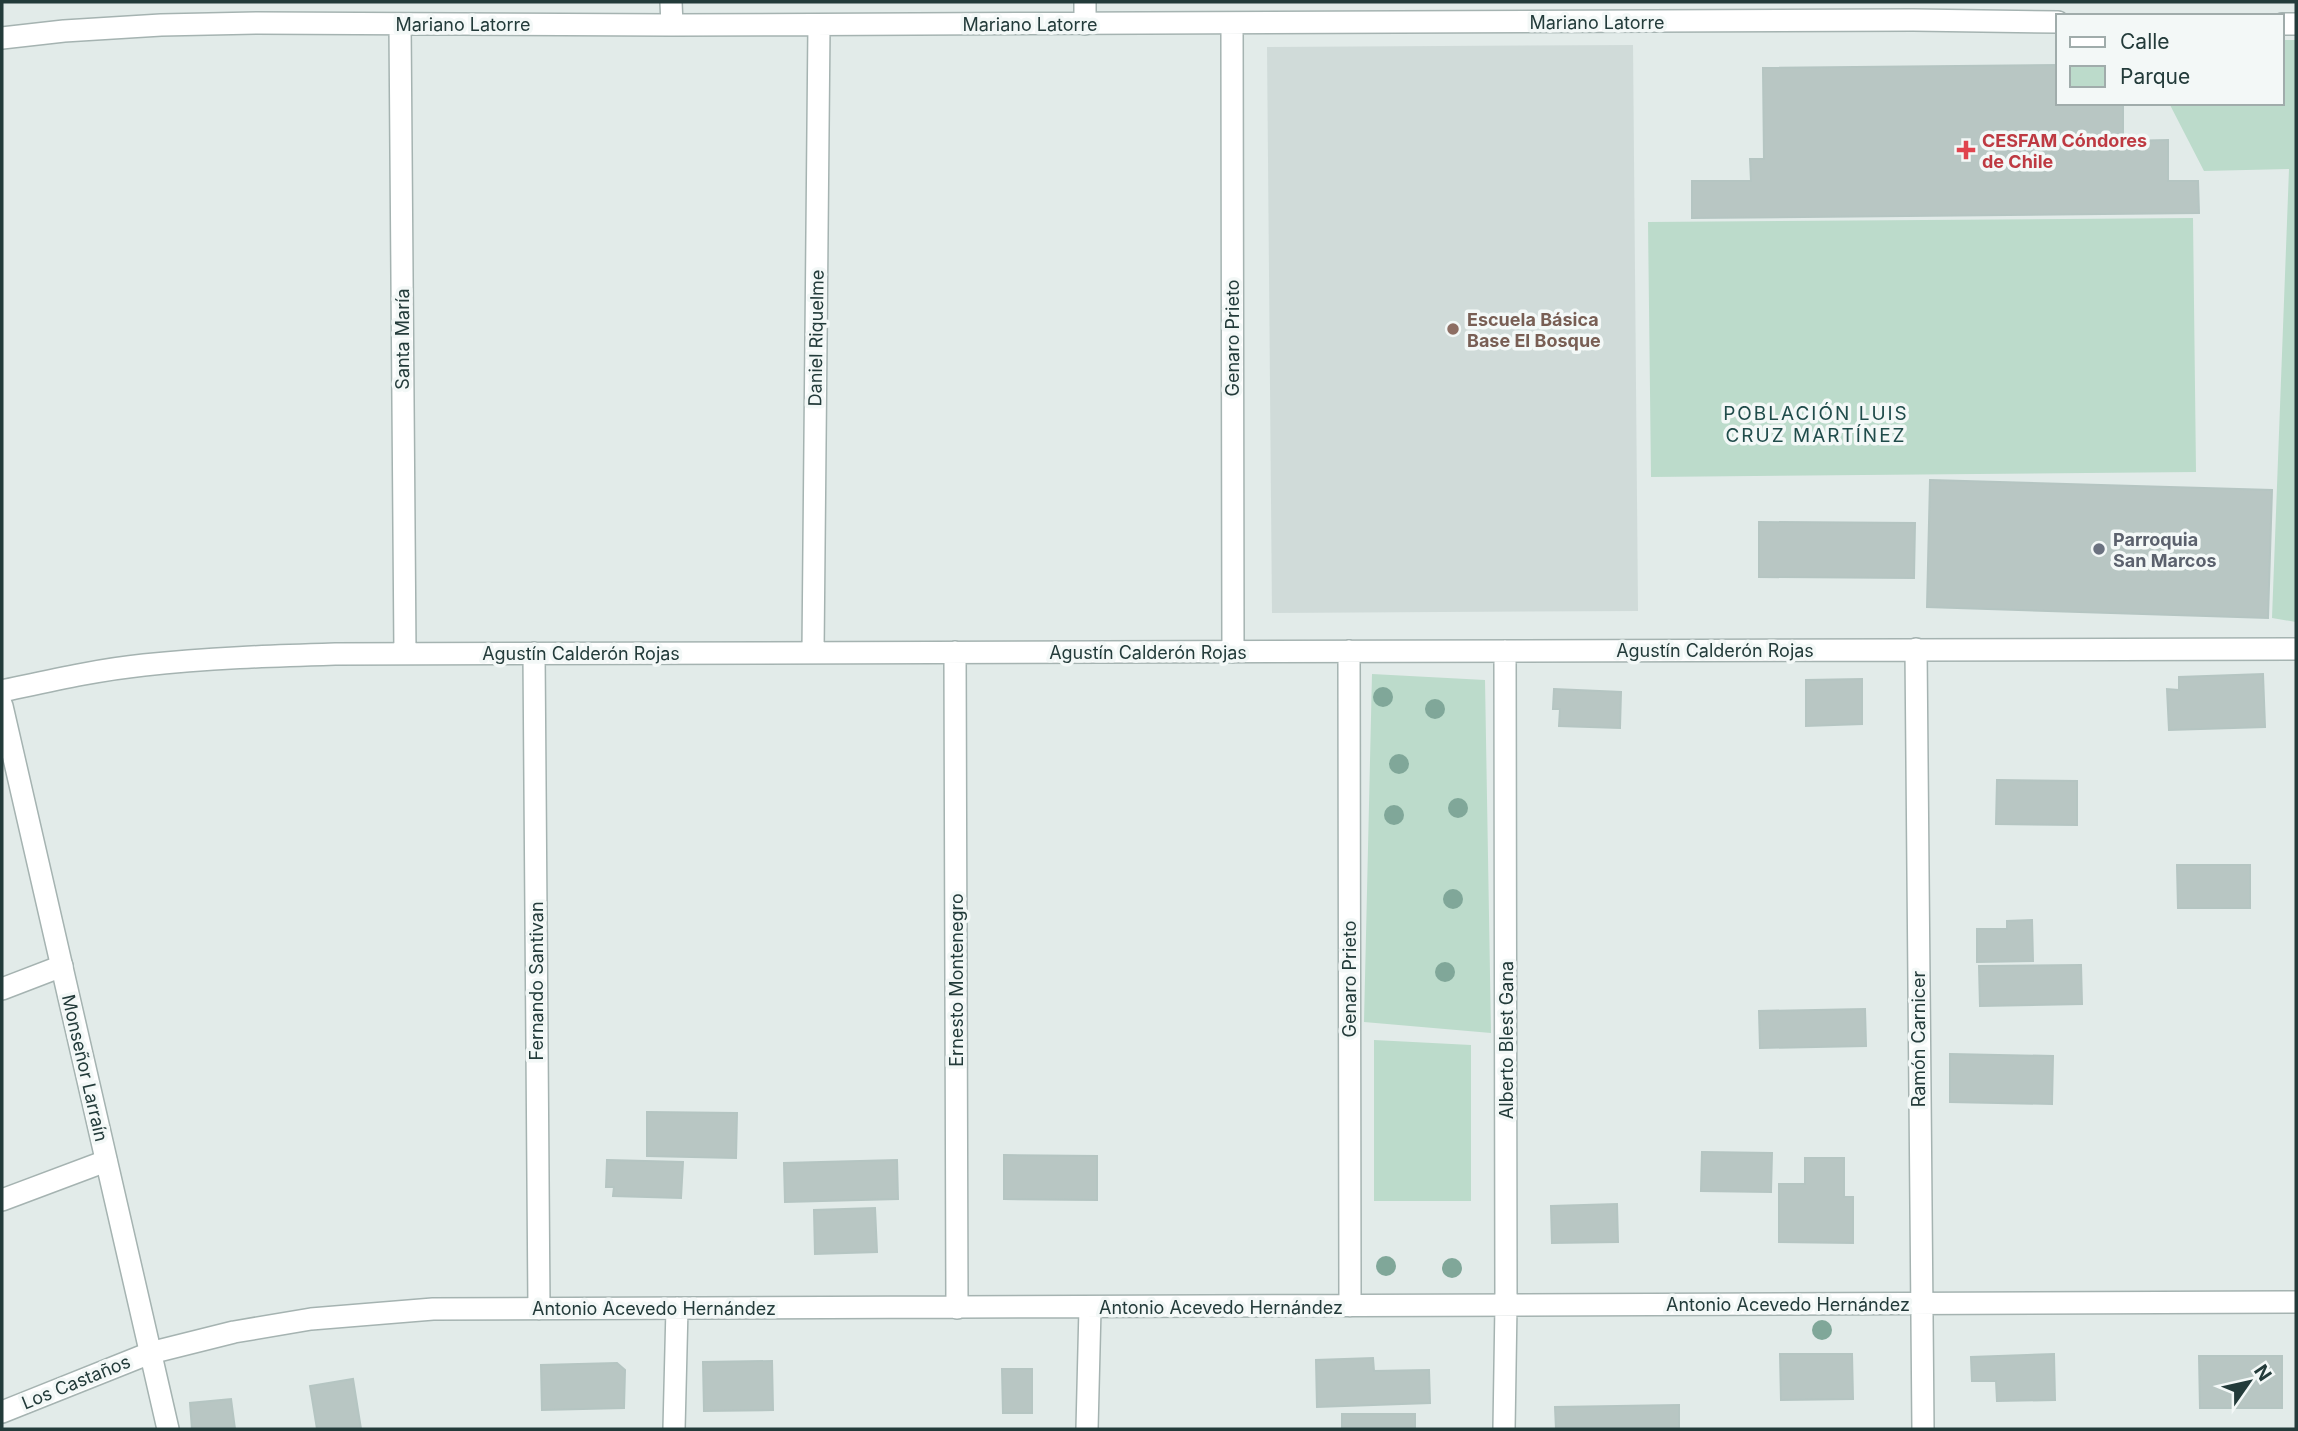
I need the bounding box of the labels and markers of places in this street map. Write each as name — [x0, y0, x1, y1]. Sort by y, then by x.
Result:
place label: CESFAM Cóndores de Chile — [1982, 130, 2147, 172]
marker: CESFAM Cóndores de Chile — [1956, 140, 1976, 160]
place label: Escuela Básica Base El Bosque — [1467, 309, 1601, 351]
marker: Escuela Básica Base El Bosque — [1445, 321, 1461, 337]
place label: Parroquia San Marcos — [2113, 529, 2217, 571]
marker: Parroquia San Marcos — [2091, 541, 2107, 557]

